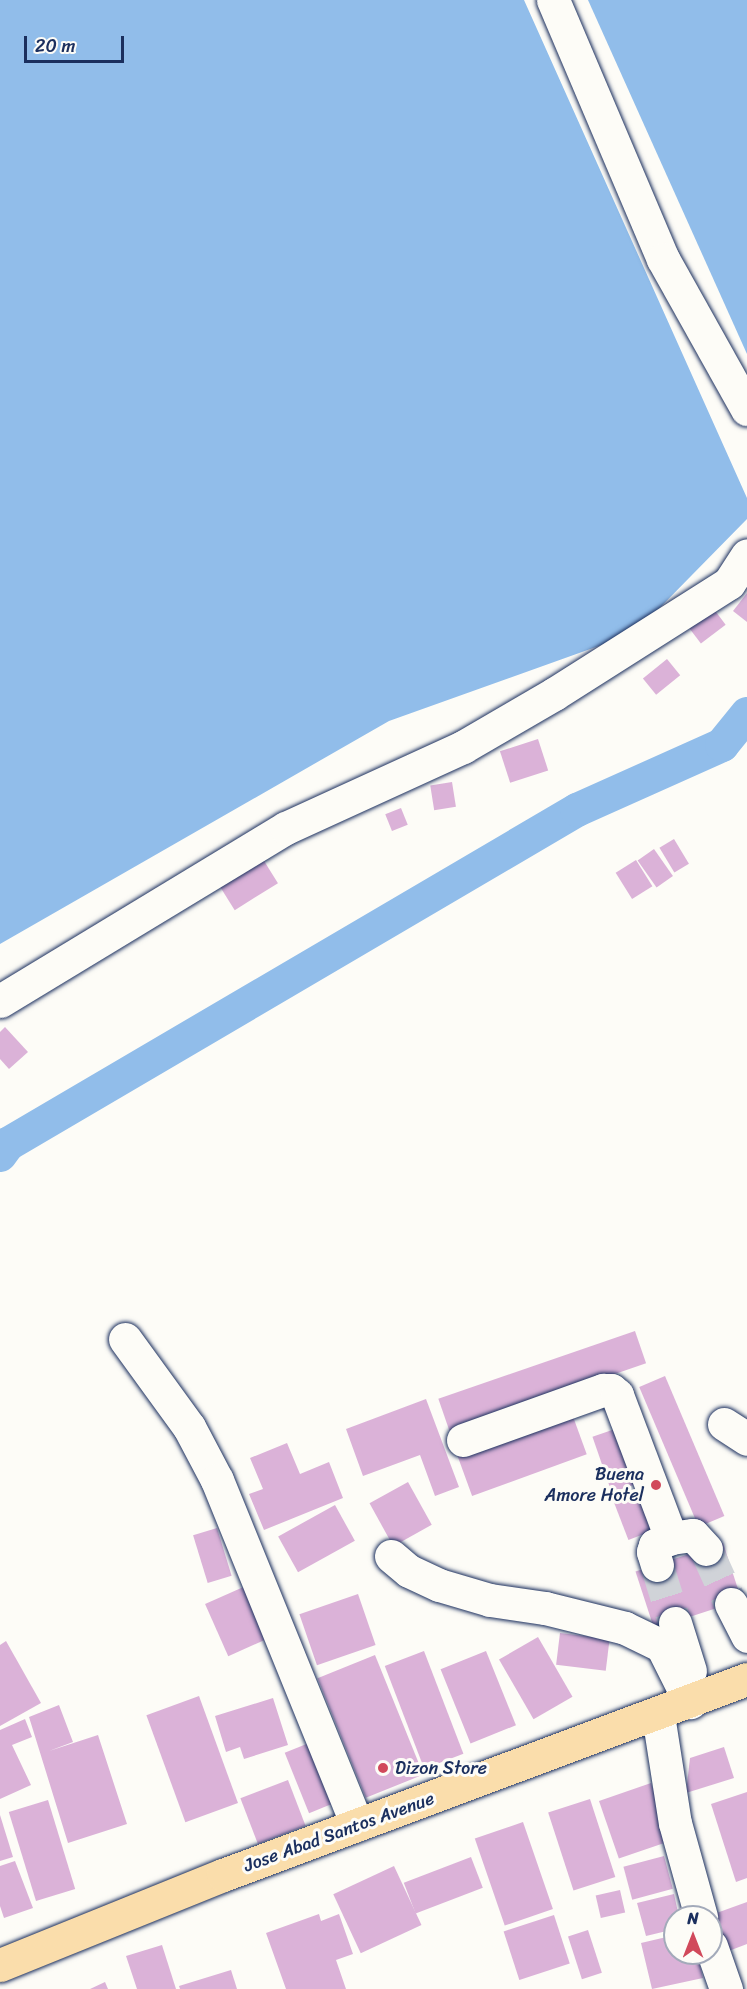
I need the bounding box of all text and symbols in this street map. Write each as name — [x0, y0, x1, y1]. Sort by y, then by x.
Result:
scale bar — [27, 24, 128, 62]
text: 20 m — [35, 30, 75, 62]
place label: Buena Amore Hotel — [544, 1464, 644, 1506]
marker: Buena Amore Hotel — [649, 1478, 663, 1492]
place label: Dizon Store — [395, 1757, 488, 1779]
marker: Dizon Store — [376, 1761, 390, 1775]
street label: Jose Abad Santos Avenue — [241, 1787, 437, 1877]
text: N — [687, 1904, 699, 1933]
north arrow — [663, 1905, 723, 1965]

